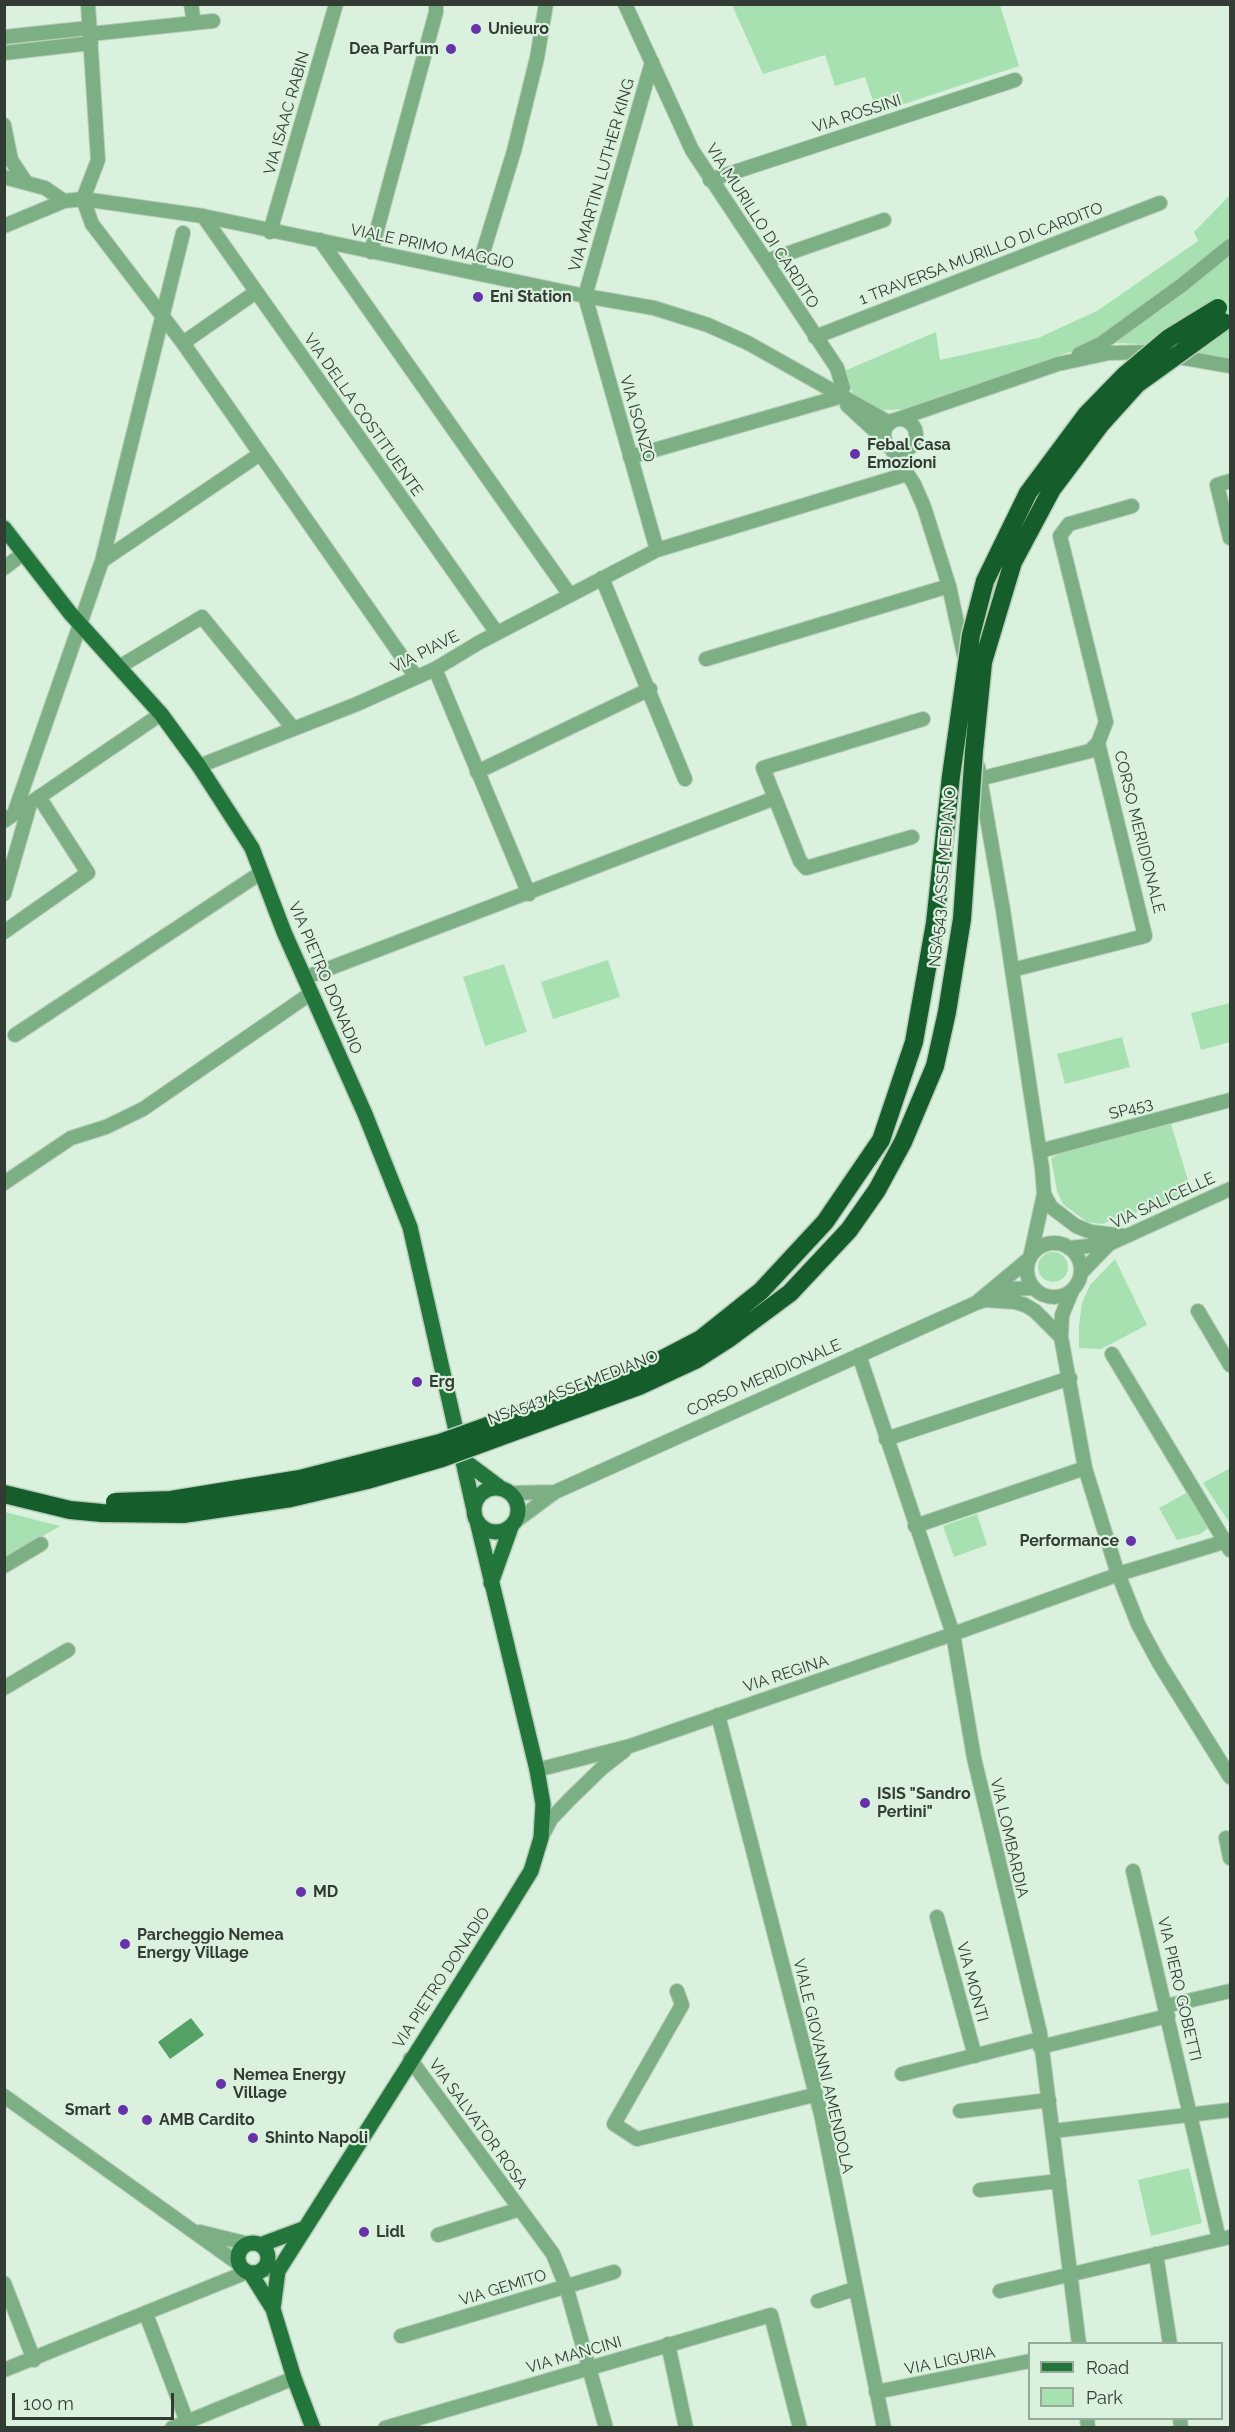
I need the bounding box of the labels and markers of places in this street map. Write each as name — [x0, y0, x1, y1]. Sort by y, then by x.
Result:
place label: Unieuro — [488, 19, 549, 39]
marker: Unieuro — [469, 22, 483, 36]
place label: Dea Parfum — [349, 39, 439, 59]
marker: Dea Parfum — [444, 42, 458, 56]
place label: Eni Station — [490, 287, 572, 307]
marker: Eni Station — [471, 290, 485, 304]
place label: Febal Casa Emozioni — [867, 435, 951, 473]
marker: Febal Casa Emozioni — [848, 447, 862, 461]
place label: Erg — [429, 1372, 455, 1392]
marker: Erg — [410, 1375, 424, 1389]
place label: Performance — [1019, 1531, 1119, 1551]
marker: Performance — [1124, 1534, 1138, 1548]
place label: ISIS "Sandro Pertini" — [877, 1784, 971, 1822]
marker: ISIS "Sandro Pertini" — [858, 1796, 872, 1810]
place label: MD — [313, 1882, 338, 1902]
marker: MD — [294, 1885, 308, 1899]
place label: Parcheggio Nemea Energy Village — [137, 1925, 284, 1963]
marker: Parcheggio Nemea Energy Village — [118, 1937, 132, 1951]
place label: Nemea Energy Village — [233, 2065, 346, 2103]
marker: Nemea Energy Village — [214, 2077, 228, 2091]
place label: Smart — [65, 2100, 111, 2120]
marker: Smart — [116, 2103, 130, 2117]
place label: AMB Cardito — [159, 2110, 255, 2130]
marker: AMB Cardito — [140, 2113, 154, 2127]
place label: Shinto Napoli — [265, 2128, 368, 2148]
marker: Shinto Napoli — [246, 2131, 260, 2145]
place label: Lidl — [376, 2222, 405, 2242]
marker: Lidl — [357, 2225, 371, 2239]

